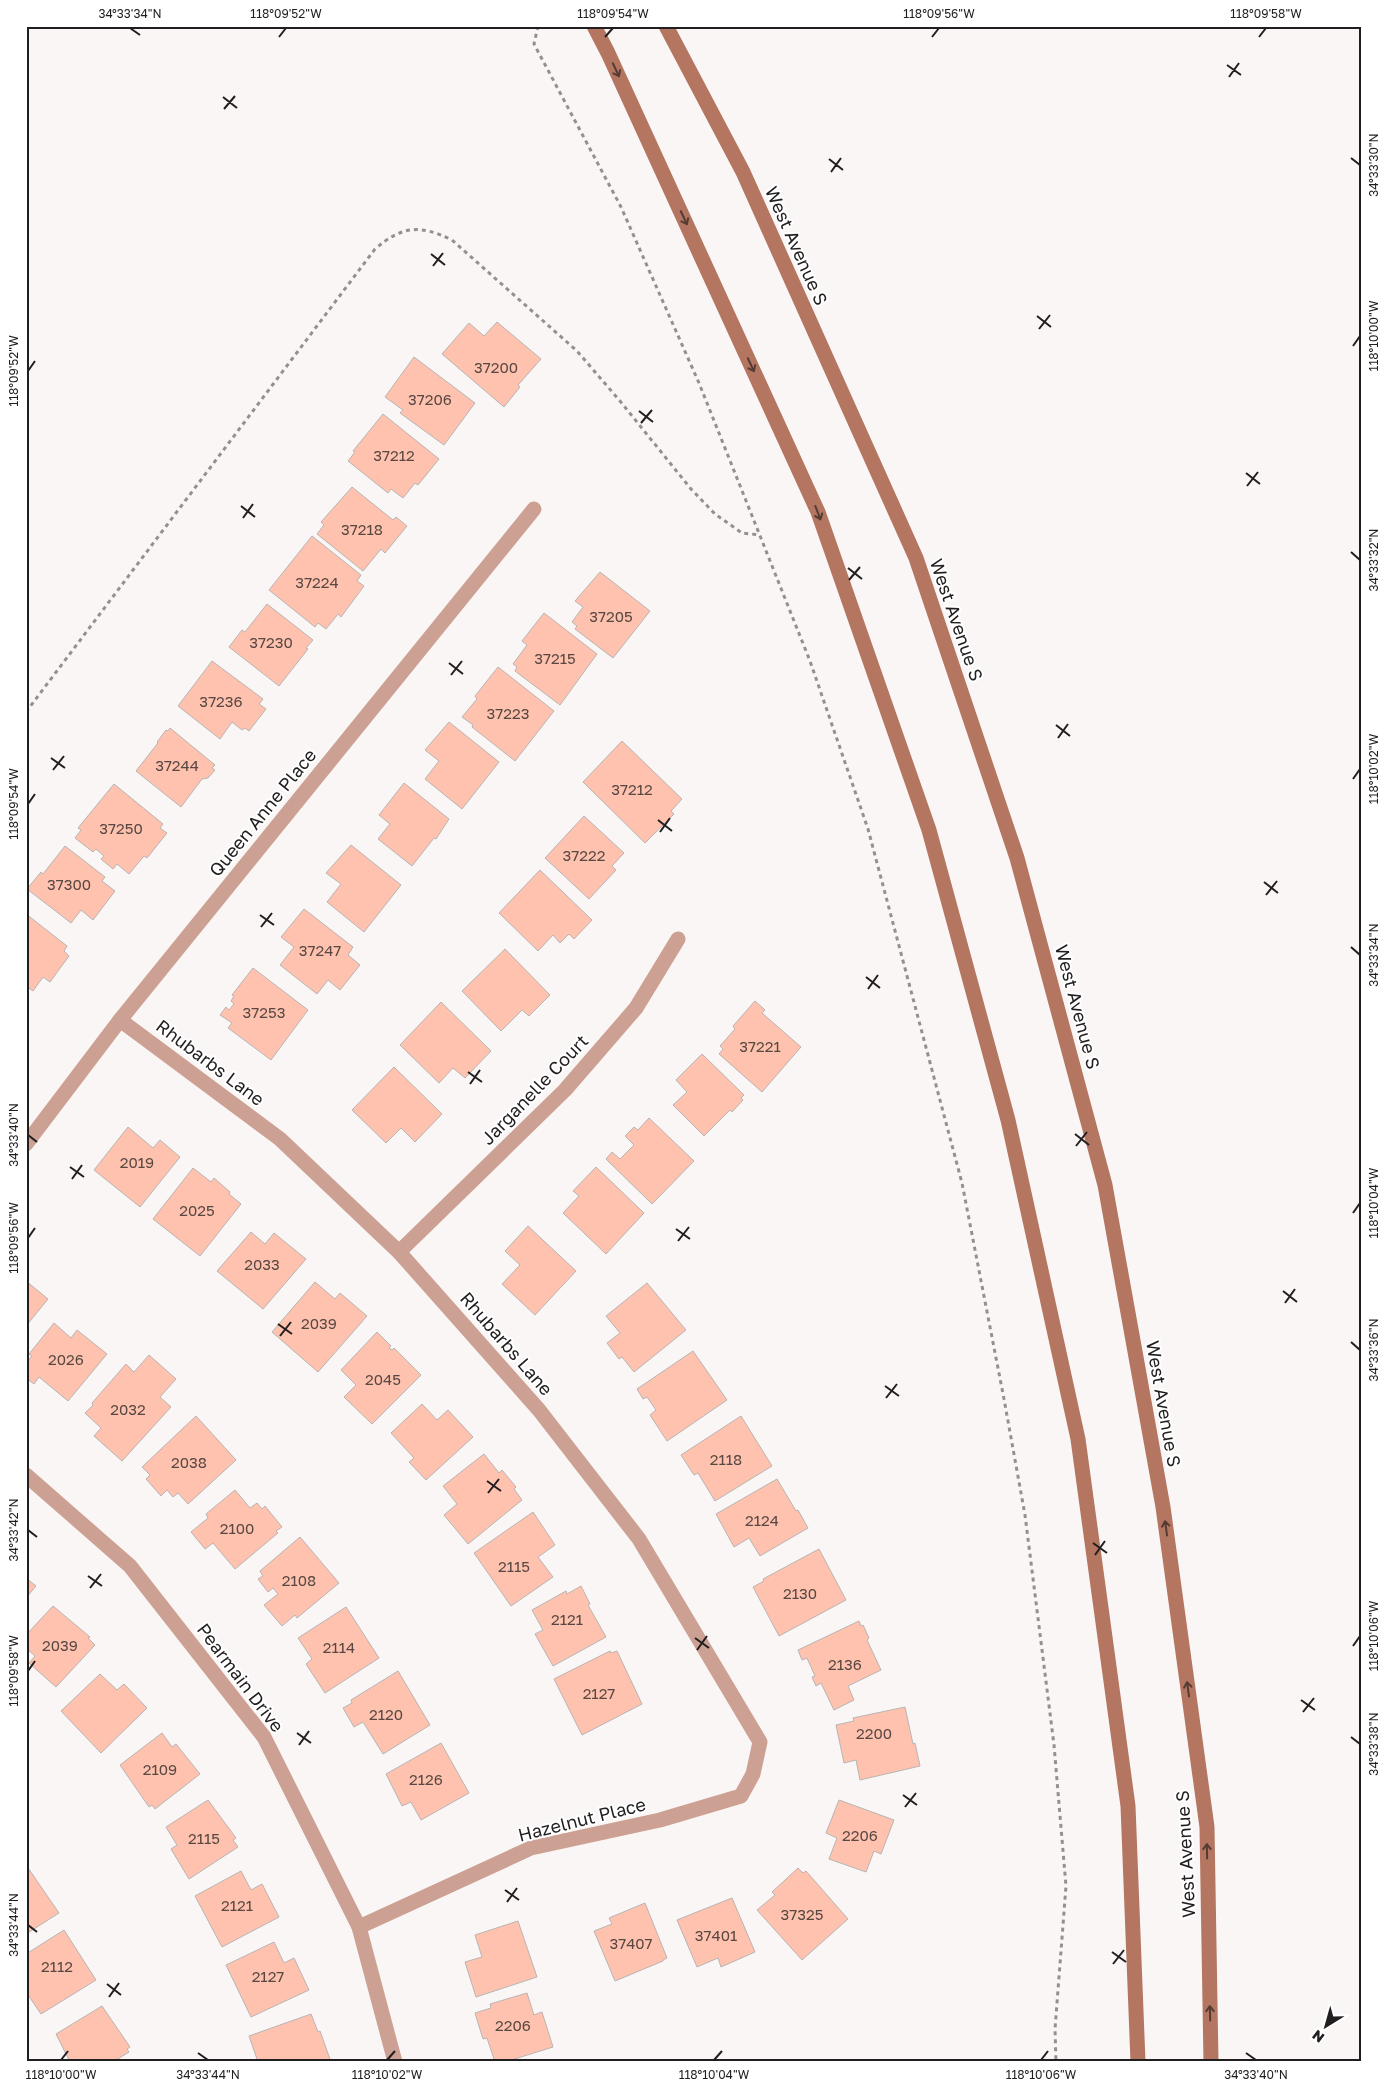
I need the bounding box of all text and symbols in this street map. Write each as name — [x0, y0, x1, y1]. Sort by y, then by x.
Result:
text: 34°33'34"N — [98, 6, 162, 21]
text: 118°09'52"W — [250, 6, 322, 21]
text: 118°09'54"W — [577, 6, 649, 21]
text: 118°09'56"W — [903, 6, 975, 21]
text: 118°09'58"W — [1230, 6, 1302, 21]
one-way arrow — [612, 62, 621, 77]
text: 34°33'30"N — [1366, 133, 1381, 197]
street label: West Avenue S — [761, 183, 833, 308]
one-way arrow — [679, 210, 689, 225]
text: 118°10'00"W — [1366, 300, 1381, 371]
text: 118°09'52"W — [6, 335, 21, 407]
one-way arrow — [747, 357, 757, 372]
house number: 37200 — [474, 358, 518, 376]
house number: 37206 — [408, 390, 452, 408]
house number: 37212 — [373, 446, 415, 464]
one-way arrow — [815, 506, 824, 521]
house number: 37218 — [341, 520, 383, 538]
text: 34°33'32"N — [1366, 529, 1381, 591]
street label: West Avenue S — [926, 556, 988, 684]
house number: 37224 — [295, 573, 339, 591]
house number: 37205 — [589, 607, 633, 625]
house number: 37230 — [249, 633, 293, 651]
house number: 37215 — [534, 649, 576, 667]
house number: 37236 — [199, 692, 243, 710]
house number: 37223 — [487, 704, 529, 722]
text: 118°10'02"W — [1366, 733, 1381, 804]
street label: Queen Anne Place — [204, 744, 320, 881]
house number: 37244 — [155, 756, 199, 774]
text: 118°09'54"W — [6, 768, 21, 840]
house number: 37212 — [611, 780, 653, 798]
house number: 37250 — [99, 819, 143, 837]
house number: 37222 — [563, 846, 605, 864]
house number: 37300 — [47, 875, 91, 893]
text: 34°33'34"N — [1366, 923, 1381, 987]
house number: 37247 — [299, 941, 341, 959]
street label: West Avenue S — [1051, 942, 1105, 1071]
house number: 37253 — [243, 1003, 285, 1021]
street label: Rhubarbs Lane — [152, 1014, 269, 1110]
street label: Jarganelle Court — [476, 1030, 592, 1149]
house number: 37221 — [739, 1037, 781, 1055]
text: 34°33'40"N — [6, 1103, 21, 1167]
house number: 2019 — [120, 1153, 154, 1171]
text: 118°10'04"W — [1366, 1167, 1381, 1238]
house number: 2025 — [179, 1201, 215, 1219]
text: 118°09'56"W — [6, 1202, 21, 1274]
house number: 2033 — [244, 1255, 280, 1273]
street label: Rhubarbs Lane — [456, 1287, 558, 1400]
house number: 2039 — [301, 1314, 337, 1332]
text: 34°33'36"N — [1366, 1318, 1381, 1382]
street label: West Avenue S — [1142, 1339, 1186, 1469]
house number: 2026 — [48, 1350, 84, 1368]
house number: 2045 — [365, 1370, 401, 1388]
house number: 2032 — [110, 1400, 146, 1418]
house number: 2118 — [710, 1450, 742, 1468]
house number: 2038 — [171, 1453, 207, 1471]
text: 34°33'42"N — [6, 1498, 21, 1562]
house number: 2124 — [745, 1511, 779, 1529]
house number: 2100 — [220, 1519, 254, 1537]
one-way arrow — [1160, 1521, 1170, 1537]
house number: 2115 — [498, 1557, 530, 1575]
house number: 2108 — [282, 1571, 316, 1589]
house number: 2130 — [783, 1584, 817, 1602]
text: 118°10'06"W — [1366, 1600, 1381, 1671]
house number: 2121 — [551, 1610, 583, 1628]
street label: Pearmain Drive — [193, 1619, 289, 1736]
text: 118°09'58"W — [6, 1635, 21, 1707]
house number: 2039 — [42, 1636, 78, 1654]
house number: 2114 — [323, 1638, 355, 1656]
house number: 2136 — [828, 1655, 862, 1673]
one-way arrow — [1183, 1682, 1193, 1698]
house number: 2127 — [583, 1684, 615, 1702]
house number: 2120 — [369, 1705, 403, 1723]
text: 34°33'38"N — [1366, 1712, 1381, 1776]
house number: 2200 — [856, 1724, 892, 1742]
house number: 2109 — [143, 1760, 177, 1778]
house number: 2126 — [409, 1770, 443, 1788]
street label: West Avenue S — [1171, 1790, 1199, 1918]
street label: Hazelnut Place — [516, 1793, 648, 1846]
house number: 2206 — [842, 1826, 878, 1844]
house number: 2115 — [188, 1829, 220, 1847]
one-way arrow — [1202, 1843, 1212, 1859]
text: 34°33'44"N — [6, 1893, 21, 1957]
house number: 2121 — [221, 1896, 253, 1914]
house number: 37325 — [781, 1905, 823, 1923]
house number: 37401 — [695, 1926, 737, 1944]
house number: 37407 — [609, 1934, 653, 1952]
house number: 2112 — [41, 1957, 73, 1975]
house number: 2127 — [252, 1967, 284, 1985]
north arrow — [1300, 2000, 1350, 2050]
one-way arrow — [1205, 2005, 1215, 2022]
house number: 2206 — [495, 2016, 531, 2034]
text: N — [1309, 2027, 1327, 2047]
text: 118°10'00"W — [26, 2067, 97, 2082]
text: 34°33'44"N — [176, 2067, 240, 2082]
text: 118°10'02"W — [352, 2067, 423, 2082]
text: 118°10'04"W — [679, 2067, 750, 2082]
text: 118°10'06"W — [1006, 2067, 1077, 2082]
text: 34°33'40"N — [1224, 2067, 1288, 2082]

